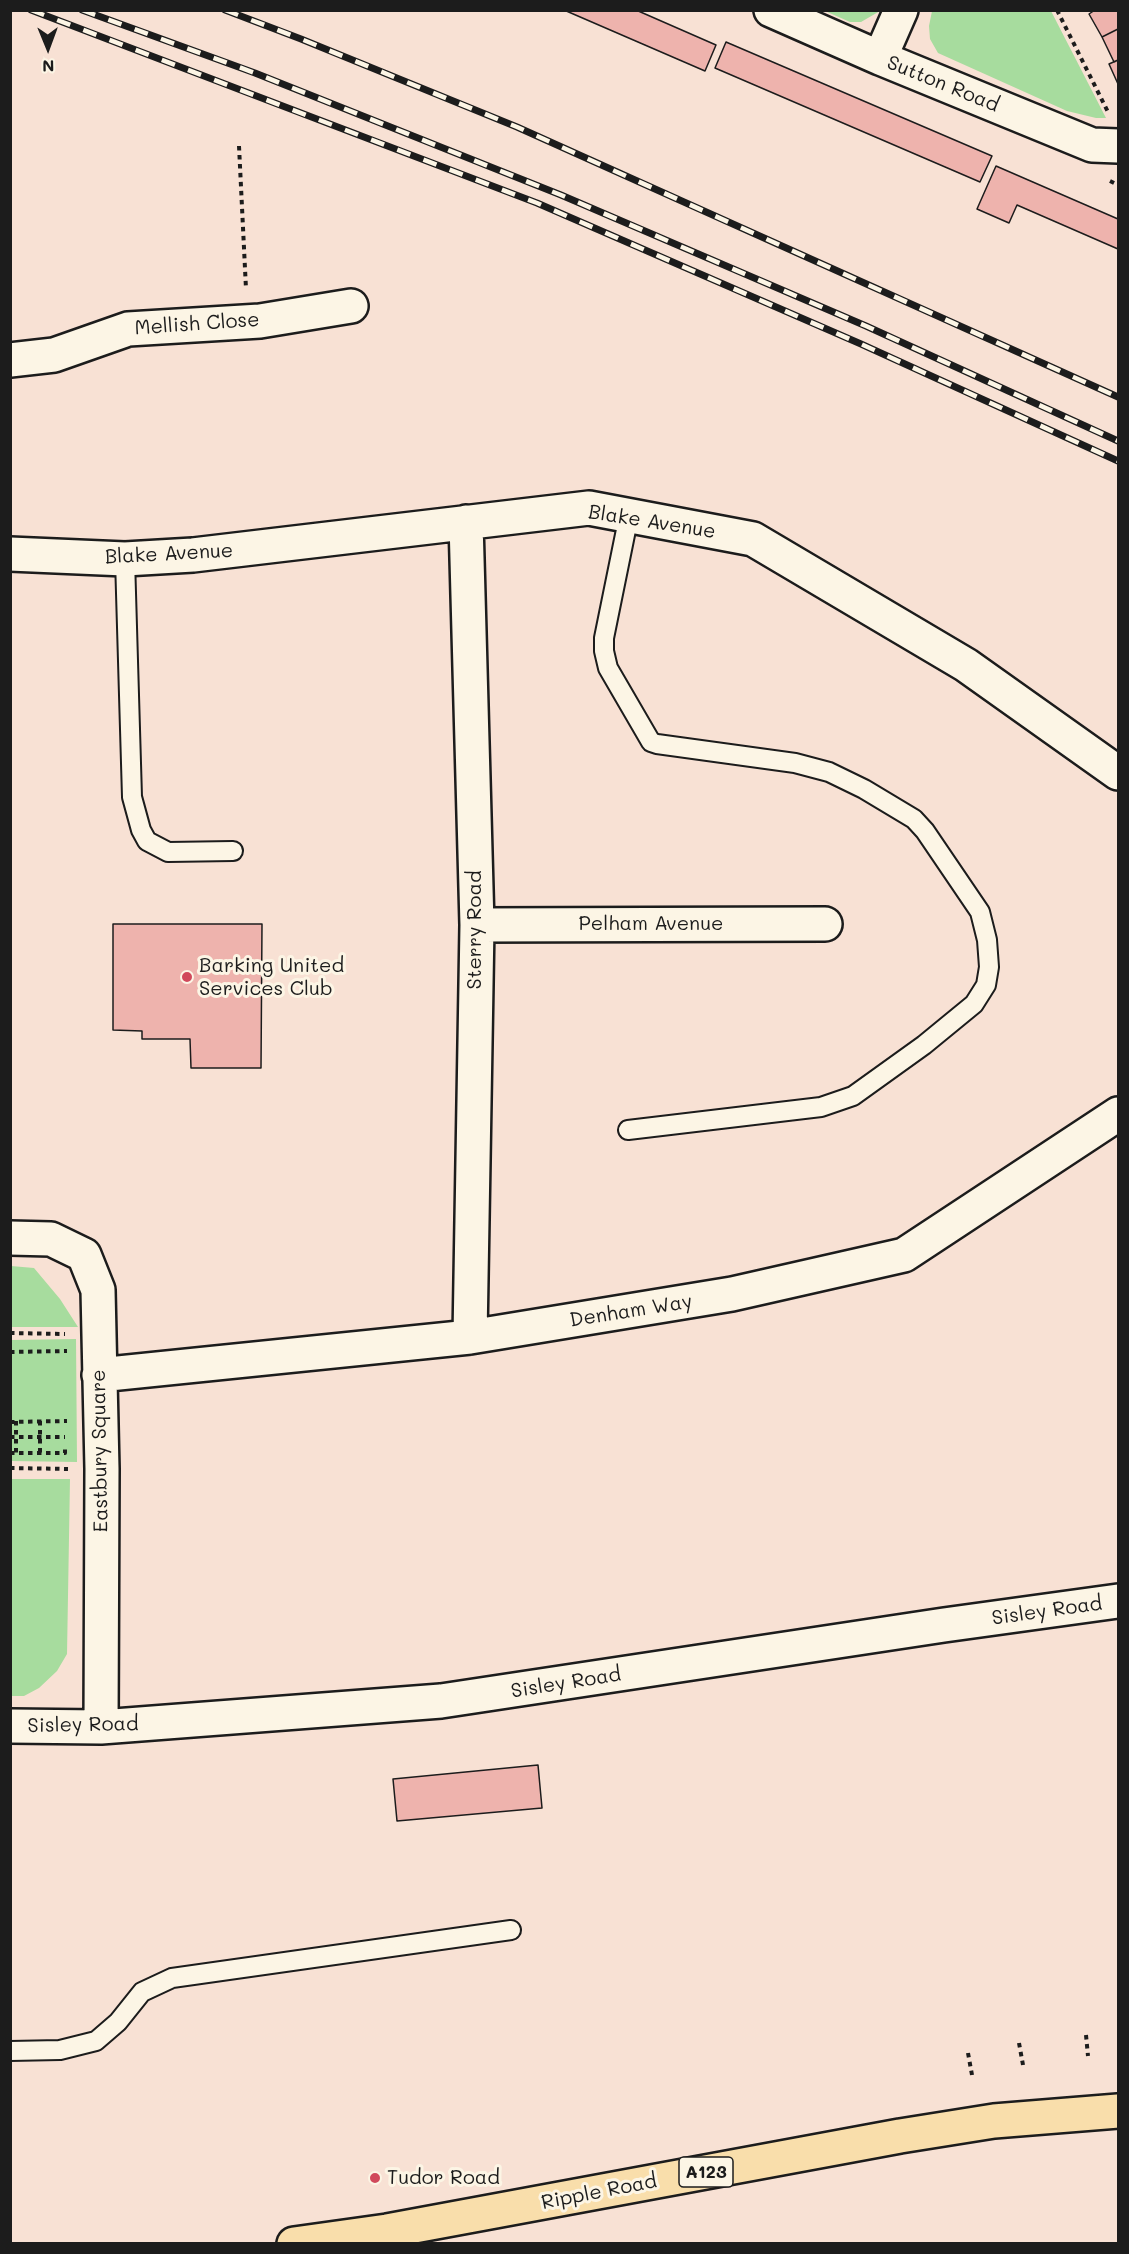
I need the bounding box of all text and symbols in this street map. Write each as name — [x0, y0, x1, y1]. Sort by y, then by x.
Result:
north arrow — [18, 18, 78, 78]
street label: Sutton Road — [883, 51, 1003, 117]
text: N — [42, 56, 55, 77]
street label: Mellish Close — [134, 308, 260, 340]
street label: Blake Avenue — [587, 500, 717, 544]
street label: Blake Avenue — [104, 539, 234, 569]
street label: Sterry Road — [463, 870, 487, 990]
street label: Pelham Avenue — [579, 912, 723, 936]
place label: Barking United Services Club — [199, 954, 344, 1001]
marker: Barking United Services Club — [180, 970, 194, 984]
street label: Denham Way — [568, 1289, 694, 1333]
street label: Eastbury Square — [87, 1369, 113, 1533]
street label: Sisley Road — [990, 1591, 1104, 1631]
street label: Sisley Road — [509, 1662, 623, 1704]
street label: Sisley Road — [27, 1712, 139, 1738]
road number: A123 — [679, 2157, 733, 2187]
place label: Tudor Road — [387, 2166, 500, 2190]
street label: Ripple Road — [539, 2169, 659, 2215]
marker: Tudor Road — [368, 2171, 382, 2185]

